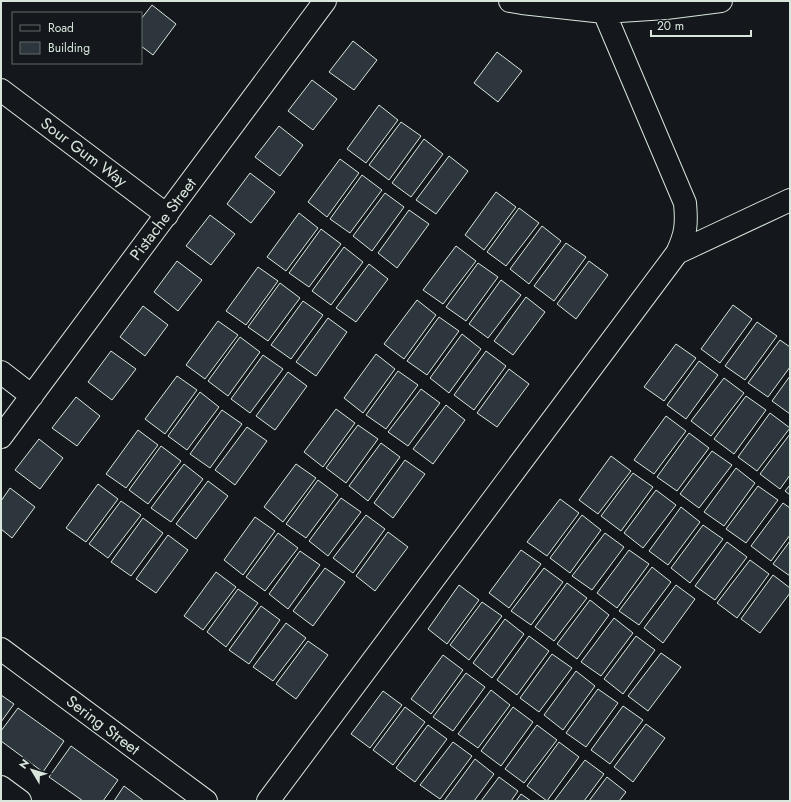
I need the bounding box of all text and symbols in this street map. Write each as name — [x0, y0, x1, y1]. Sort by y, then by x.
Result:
legend — [12, 12, 142, 64]
scale bar — [651, 12, 751, 38]
text: 20 m — [657, 17, 684, 35]
text: Road — [48, 19, 74, 37]
text: Building — [48, 39, 90, 57]
street label: Sour Gum Way — [36, 112, 133, 193]
street label: Pistache Street — [124, 173, 202, 265]
street label: Sering Street — [61, 690, 145, 761]
north arrow — [12, 750, 52, 790]
text: N — [15, 755, 33, 772]

